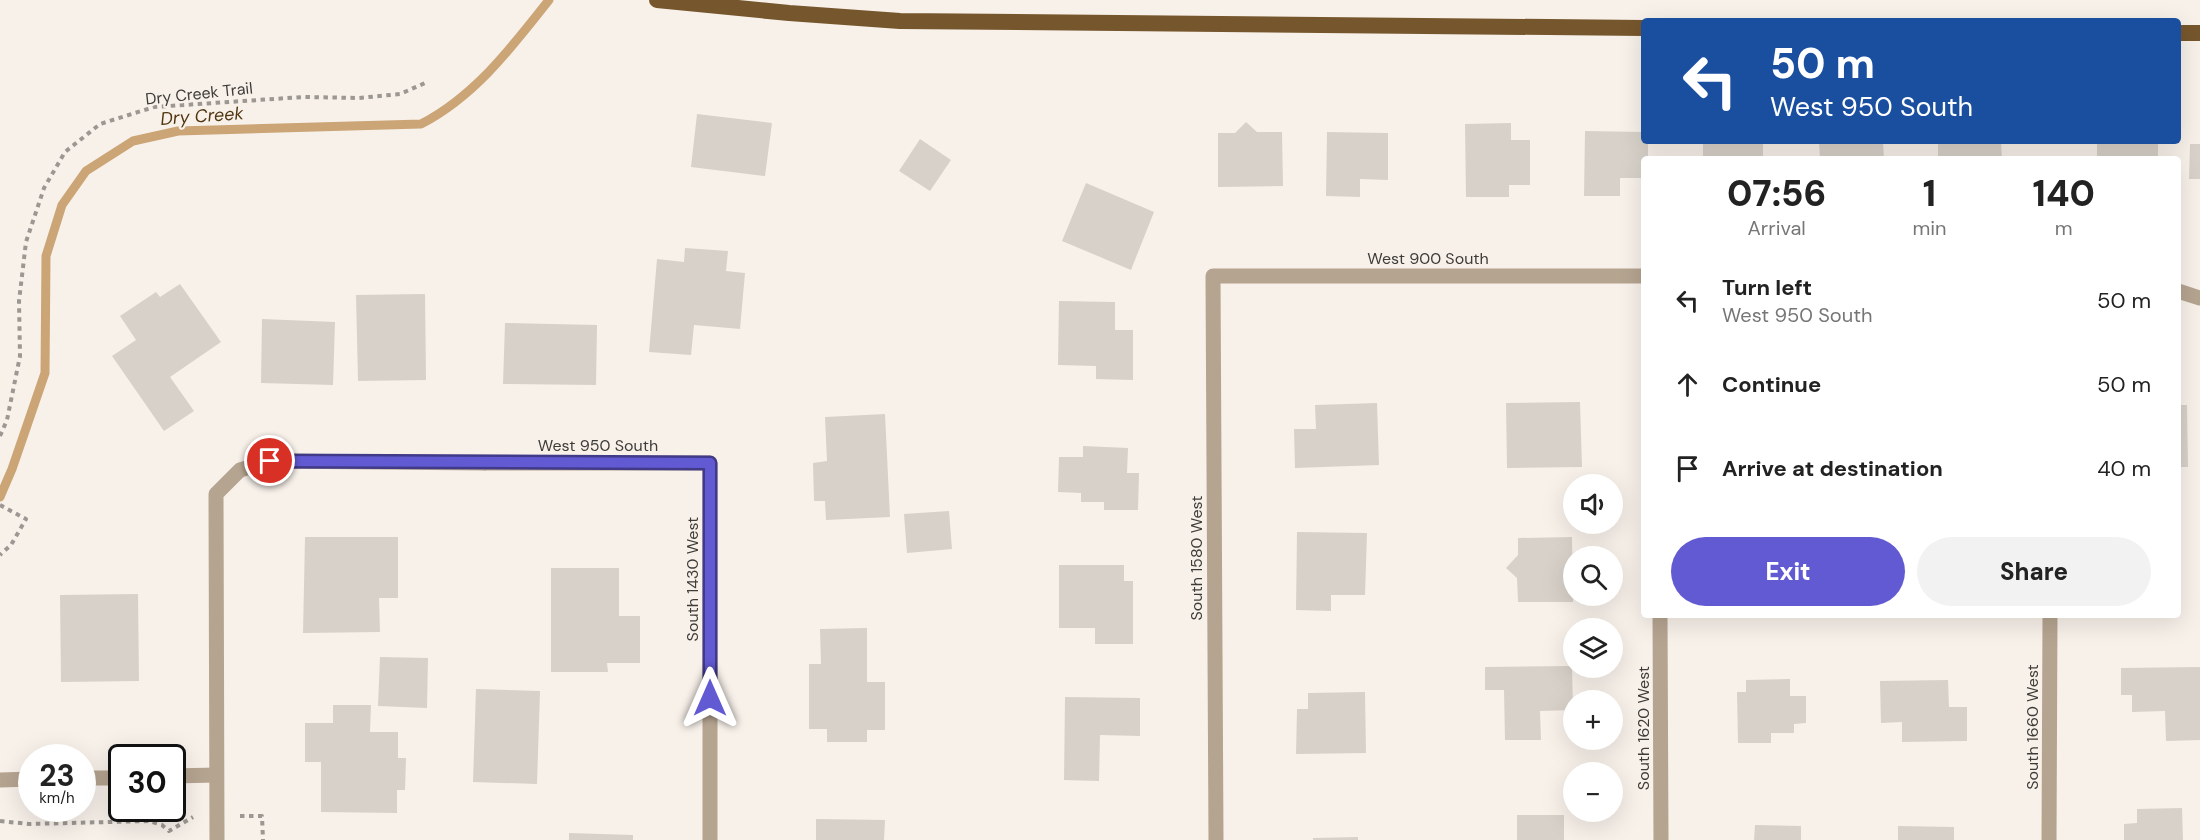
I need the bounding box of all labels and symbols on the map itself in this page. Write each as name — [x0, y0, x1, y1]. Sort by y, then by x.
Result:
street label: Dry Creek Trail — [144, 77, 254, 110]
water label: Dry Creek — [160, 101, 245, 131]
street label: West 900 South — [1367, 248, 1489, 269]
pin — [244, 435, 295, 486]
street label: West 950 South — [538, 435, 658, 456]
street label: South 1580 West — [1186, 495, 1207, 621]
street label: South 1430 West — [682, 517, 703, 641]
street label: South 1660 West — [2022, 664, 2043, 790]
position arrow — [678, 666, 742, 730]
street label: South 1620 West — [1633, 666, 1654, 790]
speed limit sign: 30 — [108, 744, 186, 822]

